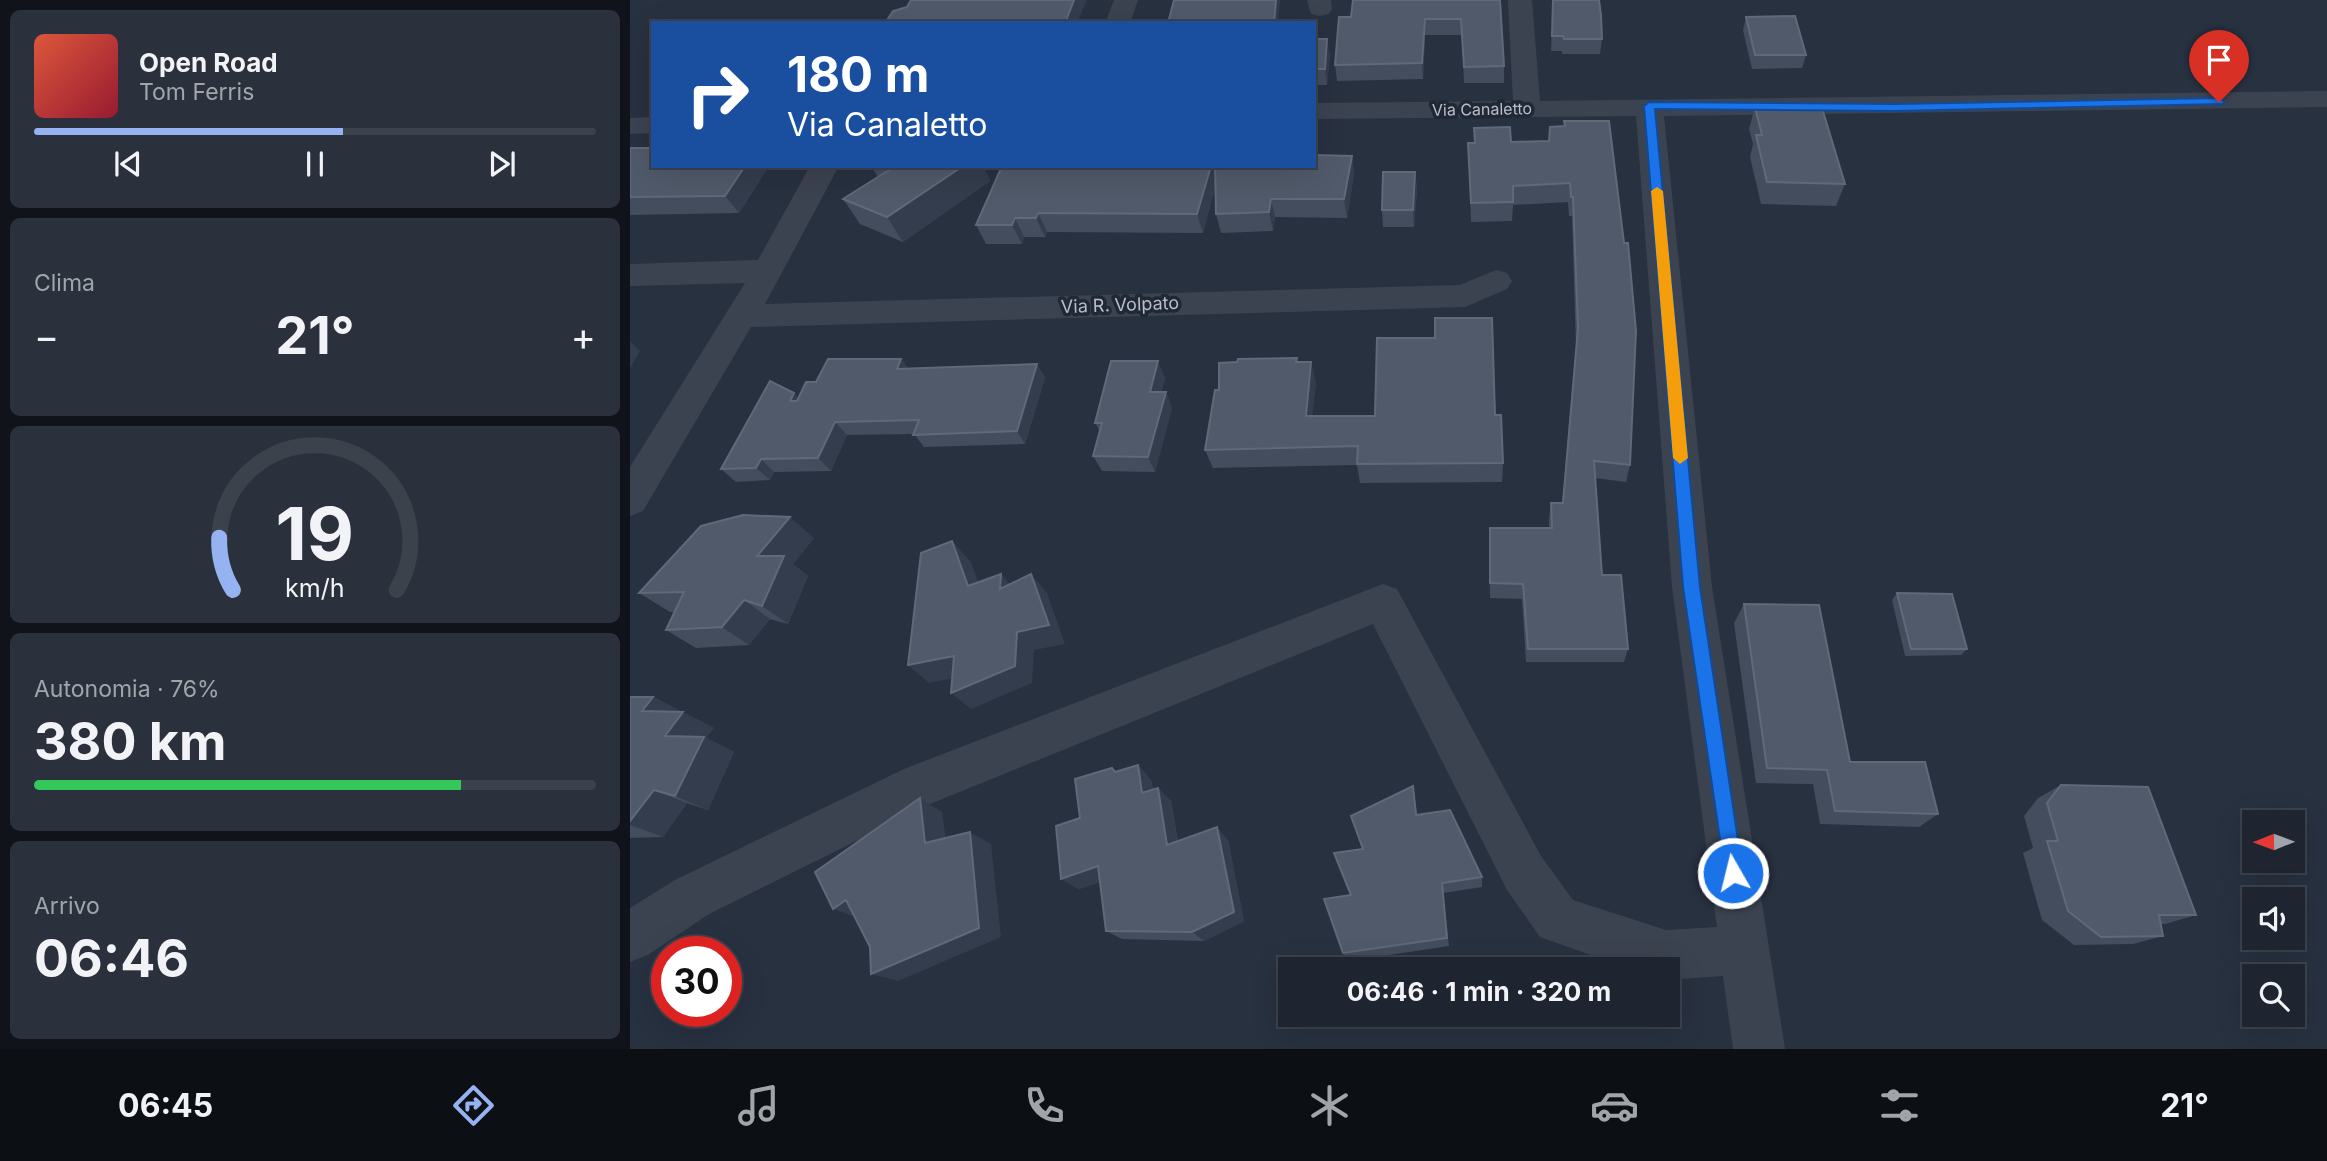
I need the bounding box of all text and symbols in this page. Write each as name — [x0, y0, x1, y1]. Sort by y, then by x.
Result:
pin — [2189, 30, 2249, 102]
icon: arrive — [2200, 41, 2238, 79]
text: 180 m — [787, 45, 929, 104]
text: Open Road — [139, 47, 278, 78]
icon: right — [672, 49, 763, 140]
text: Tom Ferris — [139, 78, 254, 106]
street label: Via Canaletto — [1432, 98, 1532, 120]
text: Via Canaletto — [787, 105, 987, 144]
icon: previous — [109, 145, 147, 183]
icon: pause — [296, 145, 334, 183]
icon: next — [483, 145, 521, 183]
text: Clima — [34, 269, 95, 297]
street label: Via R. Volpato — [1061, 292, 1179, 317]
text: 21° — [275, 304, 355, 367]
text: − — [34, 313, 59, 359]
text: + — [571, 313, 596, 359]
text: 19 — [276, 490, 354, 579]
text: km/h — [285, 573, 345, 603]
text: Autonomia · 76% — [34, 675, 220, 703]
text: 380 km — [34, 710, 226, 773]
north arrow — [2242, 810, 2305, 873]
map controls — [2242, 810, 2305, 1027]
position arrow — [1696, 836, 1770, 910]
button: sound — [2242, 887, 2305, 950]
text: Arrivo — [34, 892, 100, 920]
text: 06:46 — [34, 927, 189, 990]
speed limit sign: 30 — [651, 936, 742, 1027]
button: search — [2242, 964, 2305, 1027]
text: 06:46 · 1 min · 320 m — [1347, 976, 1611, 1007]
icon: directions — [449, 1081, 498, 1130]
icon: music — [734, 1081, 783, 1130]
icon: phone — [1020, 1081, 1069, 1130]
icon: climate — [1305, 1081, 1354, 1130]
icon: car — [1590, 1081, 1639, 1130]
icon: filters — [1875, 1081, 1924, 1130]
text: 06:45 — [118, 1086, 213, 1125]
text: 21° — [2160, 1086, 2209, 1125]

